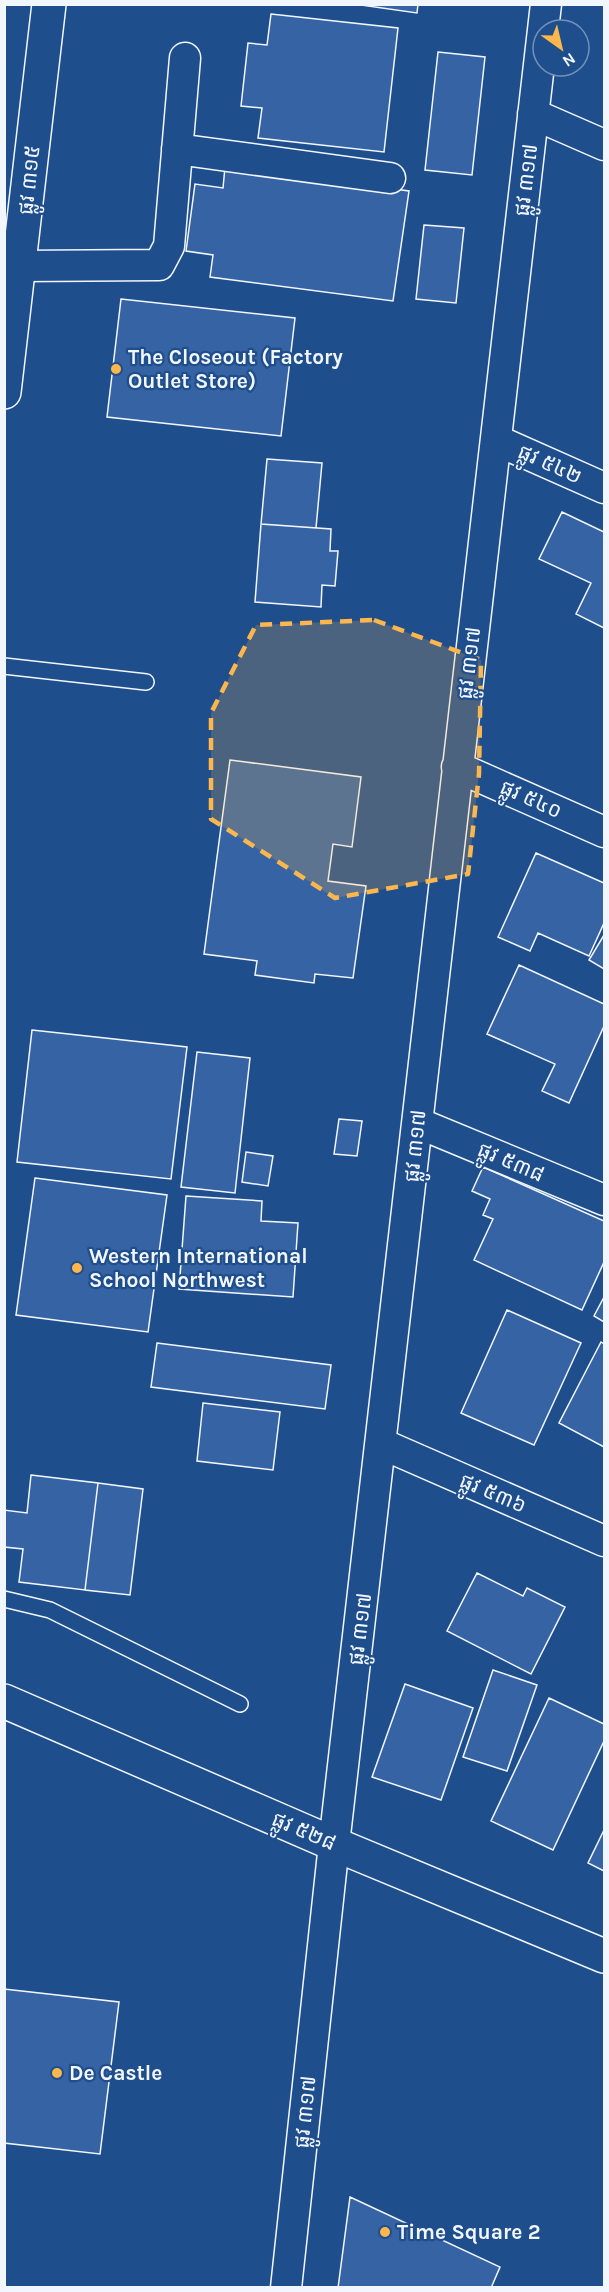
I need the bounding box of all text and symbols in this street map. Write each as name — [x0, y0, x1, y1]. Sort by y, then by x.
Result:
north arrow — [531, 18, 591, 78]
text: N — [559, 49, 579, 71]
street label: ផ្លូវ ៣១៧ — [510, 142, 550, 219]
street label: ផ្លូវ ៣១៥ — [13, 144, 52, 217]
place label: The Closeout (Factory Outlet Store) — [128, 345, 343, 393]
marker: The Closeout (Factory Outlet Store) — [109, 362, 123, 376]
street label: ផ្លូវ ៥៤២ — [511, 439, 586, 495]
street label: ផ្លូវ ៣១៧ — [453, 625, 493, 702]
street label: ផ្លូវ ៥៤០ — [493, 775, 566, 830]
street label: ផ្លូវ ៣១៧ — [399, 1108, 438, 1184]
street label: ផ្លូវ ៥៣៨ — [471, 1137, 548, 1193]
place label: Western International School Northwest — [89, 1244, 308, 1292]
marker: Western International School Northwest — [70, 1261, 84, 1275]
street label: ផ្លូវ ៥៣៦ — [453, 1468, 530, 1524]
street label: ផ្លូវ ៣១៧ — [344, 1591, 384, 1668]
street label: ផ្លូវ ៥២៨ — [265, 1807, 340, 1862]
place label: De Castle — [69, 2061, 162, 2085]
marker: De Castle — [50, 2066, 64, 2080]
street label: ផ្លូវ ៣១៧ — [289, 2074, 328, 2150]
place label: Time Square 2 — [397, 2220, 540, 2245]
marker: Time Square 2 — [378, 2225, 392, 2239]

